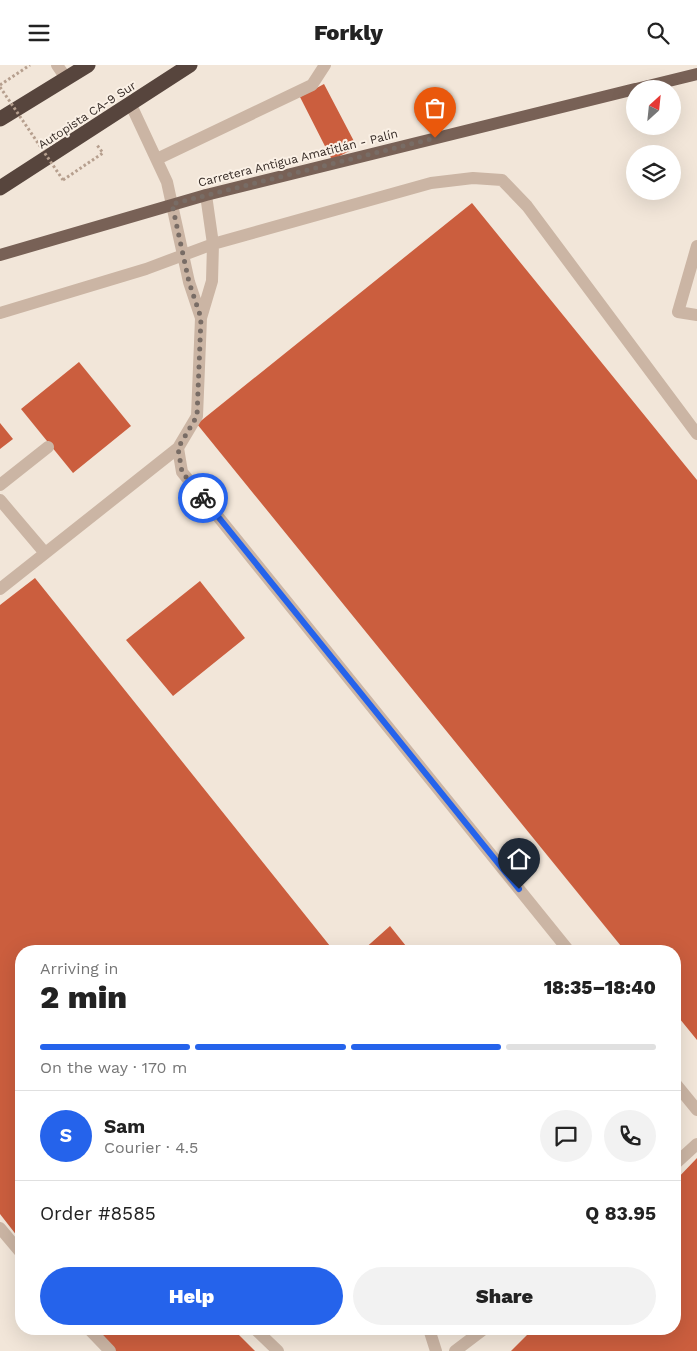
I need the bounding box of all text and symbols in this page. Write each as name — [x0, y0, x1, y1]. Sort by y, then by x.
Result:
icon: menu — [25, 19, 53, 47]
icon: search — [644, 19, 672, 47]
text: Forkly — [314, 20, 383, 45]
street label: Autopista CA-9 Sur — [36, 78, 138, 152]
north arrow — [626, 80, 681, 135]
map controls — [626, 80, 681, 200]
pin — [414, 87, 456, 138]
icon: bag — [421, 94, 449, 122]
street label: Carretera Antigua Amatitlán - Palín — [197, 126, 399, 190]
button: layers — [626, 145, 681, 200]
courier — [178, 473, 228, 523]
icon: bike — [189, 484, 217, 512]
pin — [498, 838, 540, 889]
icon: home — [505, 845, 533, 873]
text: Arriving in — [40, 959, 118, 978]
text: 18:35–18:40 — [544, 976, 656, 999]
text: 2 min — [40, 978, 127, 1016]
text: On the way · 170 m — [40, 1058, 187, 1077]
button: chat — [540, 1110, 592, 1162]
button: phone — [604, 1110, 656, 1162]
text: Sam — [104, 1115, 145, 1138]
text: S — [60, 1124, 72, 1147]
text: Courier · 4.5 — [104, 1138, 198, 1157]
text: Order #8585 — [40, 1202, 156, 1225]
text: Q 83.95 — [585, 1202, 656, 1225]
button: Help — [40, 1267, 343, 1325]
button: Share — [353, 1267, 656, 1325]

